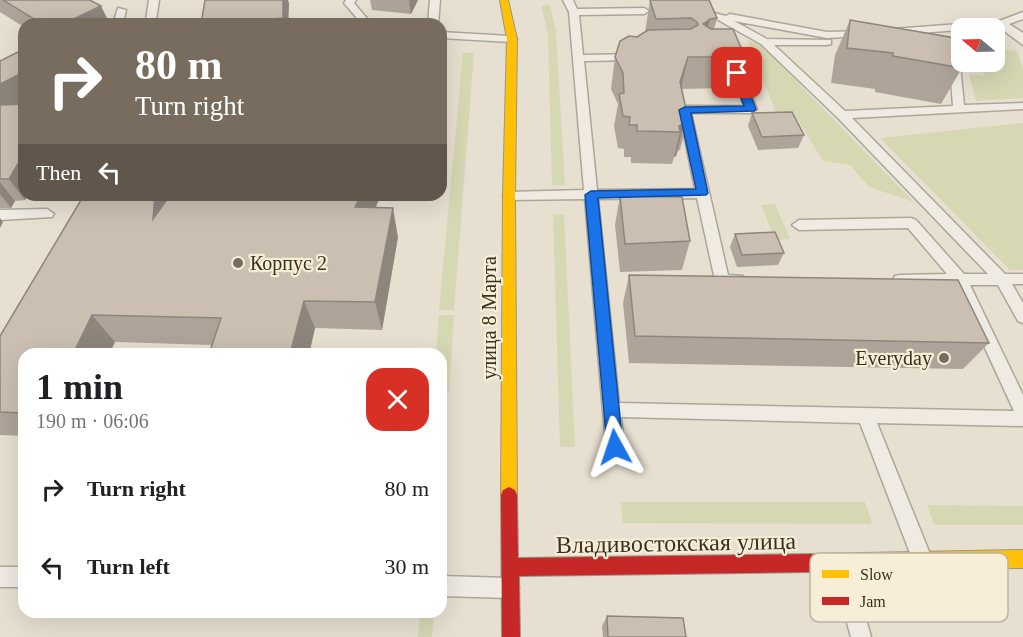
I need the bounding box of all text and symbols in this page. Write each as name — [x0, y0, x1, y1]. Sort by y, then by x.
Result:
north arrow — [951, 18, 1005, 72]
map controls — [951, 18, 1005, 72]
icon: right — [36, 42, 114, 120]
text: 80 m — [135, 42, 223, 88]
pin — [711, 47, 762, 98]
icon: arrive — [720, 56, 753, 89]
text: Turn right — [135, 91, 244, 121]
icon: left — [93, 156, 126, 189]
text: Then — [36, 160, 81, 185]
place label: Корпус 2 — [250, 252, 327, 275]
marker: Корпус 2 — [231, 256, 245, 270]
street label: улица 8 Марта — [478, 256, 501, 380]
place label: Everyday — [855, 347, 932, 370]
marker: Everyday — [937, 351, 951, 365]
text: 1 min — [36, 367, 123, 407]
button: close — [366, 368, 429, 431]
text: 190 m · 06:06 — [36, 410, 149, 432]
position arrow — [583, 415, 647, 479]
icon: right — [36, 473, 69, 506]
text: Turn right — [87, 476, 186, 501]
text: 80 m — [384, 476, 429, 501]
street label: Владивостокская улица — [556, 528, 797, 558]
icon: left — [36, 551, 69, 584]
legend — [810, 553, 1008, 622]
text: Turn left — [87, 554, 170, 579]
text: 30 m — [384, 554, 429, 579]
text: Slow — [860, 566, 893, 583]
text: Jam — [860, 593, 886, 610]

